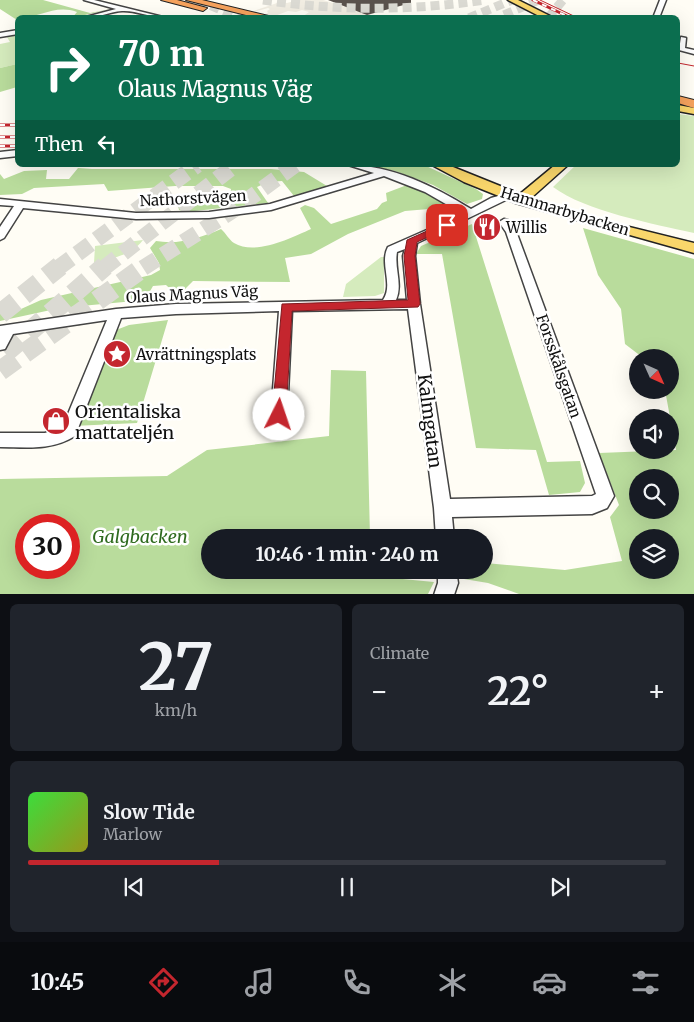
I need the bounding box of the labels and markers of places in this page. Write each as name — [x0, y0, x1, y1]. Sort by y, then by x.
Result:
pin — [426, 204, 468, 246]
restaurant icon: Willis — [472, 212, 502, 242]
place label: Willis — [505, 218, 547, 237]
place icon: Avrättningsplats — [102, 339, 132, 369]
place label: Avrättningsplats — [135, 345, 256, 364]
place label: Orientaliska mattateljén — [75, 400, 181, 444]
shop icon: Orientaliska mattateljén — [41, 406, 71, 436]

